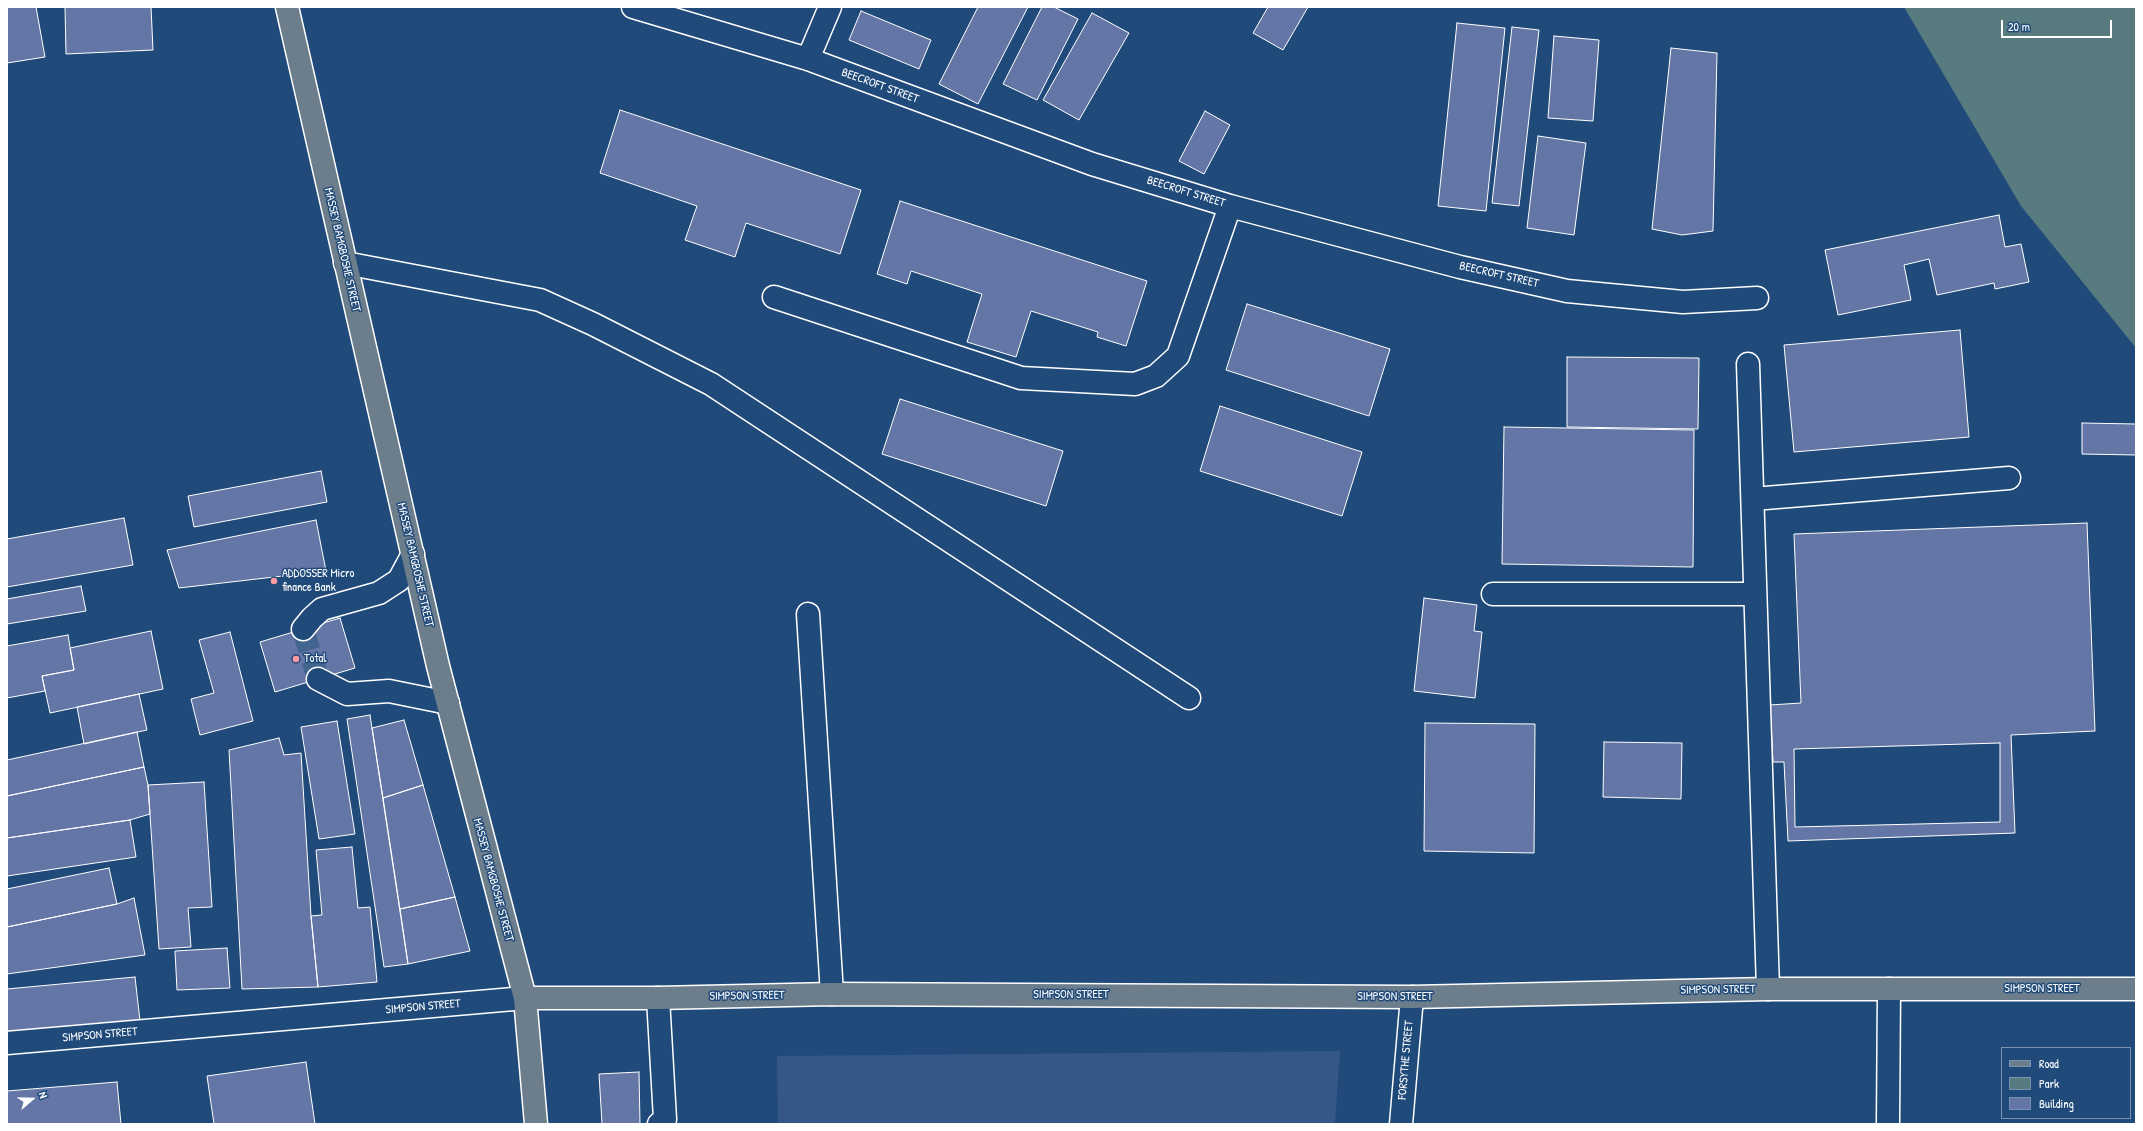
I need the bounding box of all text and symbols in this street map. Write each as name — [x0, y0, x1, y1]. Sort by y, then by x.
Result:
scale bar — [2003, 12, 2114, 38]
text: 20 m — [2008, 18, 2030, 35]
street label: BEECROFT STREET — [839, 65, 921, 107]
street label: BEECROFT STREET — [1145, 173, 1227, 211]
street label: MASSEY BAMGBOSHE STREET — [321, 187, 363, 313]
street label: BEECROFT STREET — [1458, 259, 1540, 291]
street label: MASSEY BAMGBOSHE STREET — [394, 502, 436, 628]
place label: ADDOSSER Micro finance Bank — [282, 567, 354, 595]
marker: ADDOSSER Micro finance Bank — [269, 576, 279, 586]
place label: Total — [304, 652, 326, 666]
marker: Total — [291, 654, 301, 664]
street label: MASSEY BAMGBOSHE STREET — [470, 817, 516, 943]
street label: SIMPSON STREET — [1680, 982, 1756, 998]
street label: SIMPSON STREET — [2004, 982, 2080, 996]
street label: SIMPSON STREET — [709, 988, 785, 1004]
street label: SIMPSON STREET — [1033, 988, 1109, 1002]
street label: SIMPSON STREET — [1357, 990, 1433, 1004]
street label: SIMPSON STREET — [385, 997, 461, 1017]
street label: FORSYTHE STREET — [1395, 1020, 1417, 1100]
street label: SIMPSON STREET — [62, 1025, 138, 1045]
legend — [2001, 1047, 2131, 1119]
text: Road — [2039, 1055, 2059, 1072]
text: Park — [2039, 1075, 2059, 1092]
north arrow — [12, 1079, 52, 1119]
text: N — [36, 1090, 51, 1100]
text: Building — [2039, 1095, 2074, 1112]

